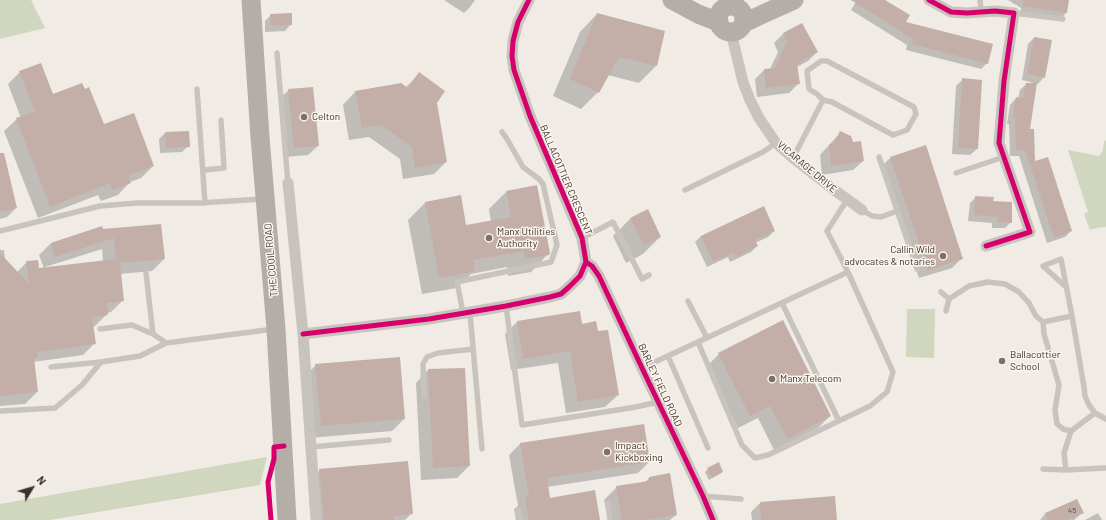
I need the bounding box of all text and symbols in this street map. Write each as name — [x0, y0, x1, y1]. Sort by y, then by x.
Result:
place label: Celton — [312, 111, 340, 123]
marker: Celton — [299, 112, 309, 122]
street label: BALLACOTTIER CRESCENT — [537, 123, 595, 237]
street label: VICARAGE DRIVE — [775, 139, 839, 195]
street label: THE COOIL ROAD — [262, 223, 280, 297]
place label: Manx Utilities Authority — [497, 226, 555, 250]
marker: Manx Utilities Authority — [484, 233, 494, 243]
place label: Callin Wild advocates & notaries — [844, 244, 935, 268]
marker: Callin Wild advocates & notaries — [938, 251, 948, 261]
street label: BARLEY FIELD ROAD — [635, 342, 685, 428]
place label: Ballacottier School — [1010, 349, 1060, 372]
marker: Ballacottier School — [997, 356, 1007, 366]
place label: Manx Telecom — [780, 373, 841, 385]
marker: Manx Telecom — [767, 374, 777, 384]
place label: Impact Kickboxing — [615, 440, 663, 464]
marker: Impact Kickboxing — [602, 447, 612, 457]
north arrow — [12, 468, 52, 508]
text: N — [34, 473, 49, 487]
house number: 45 — [1068, 505, 1076, 515]

